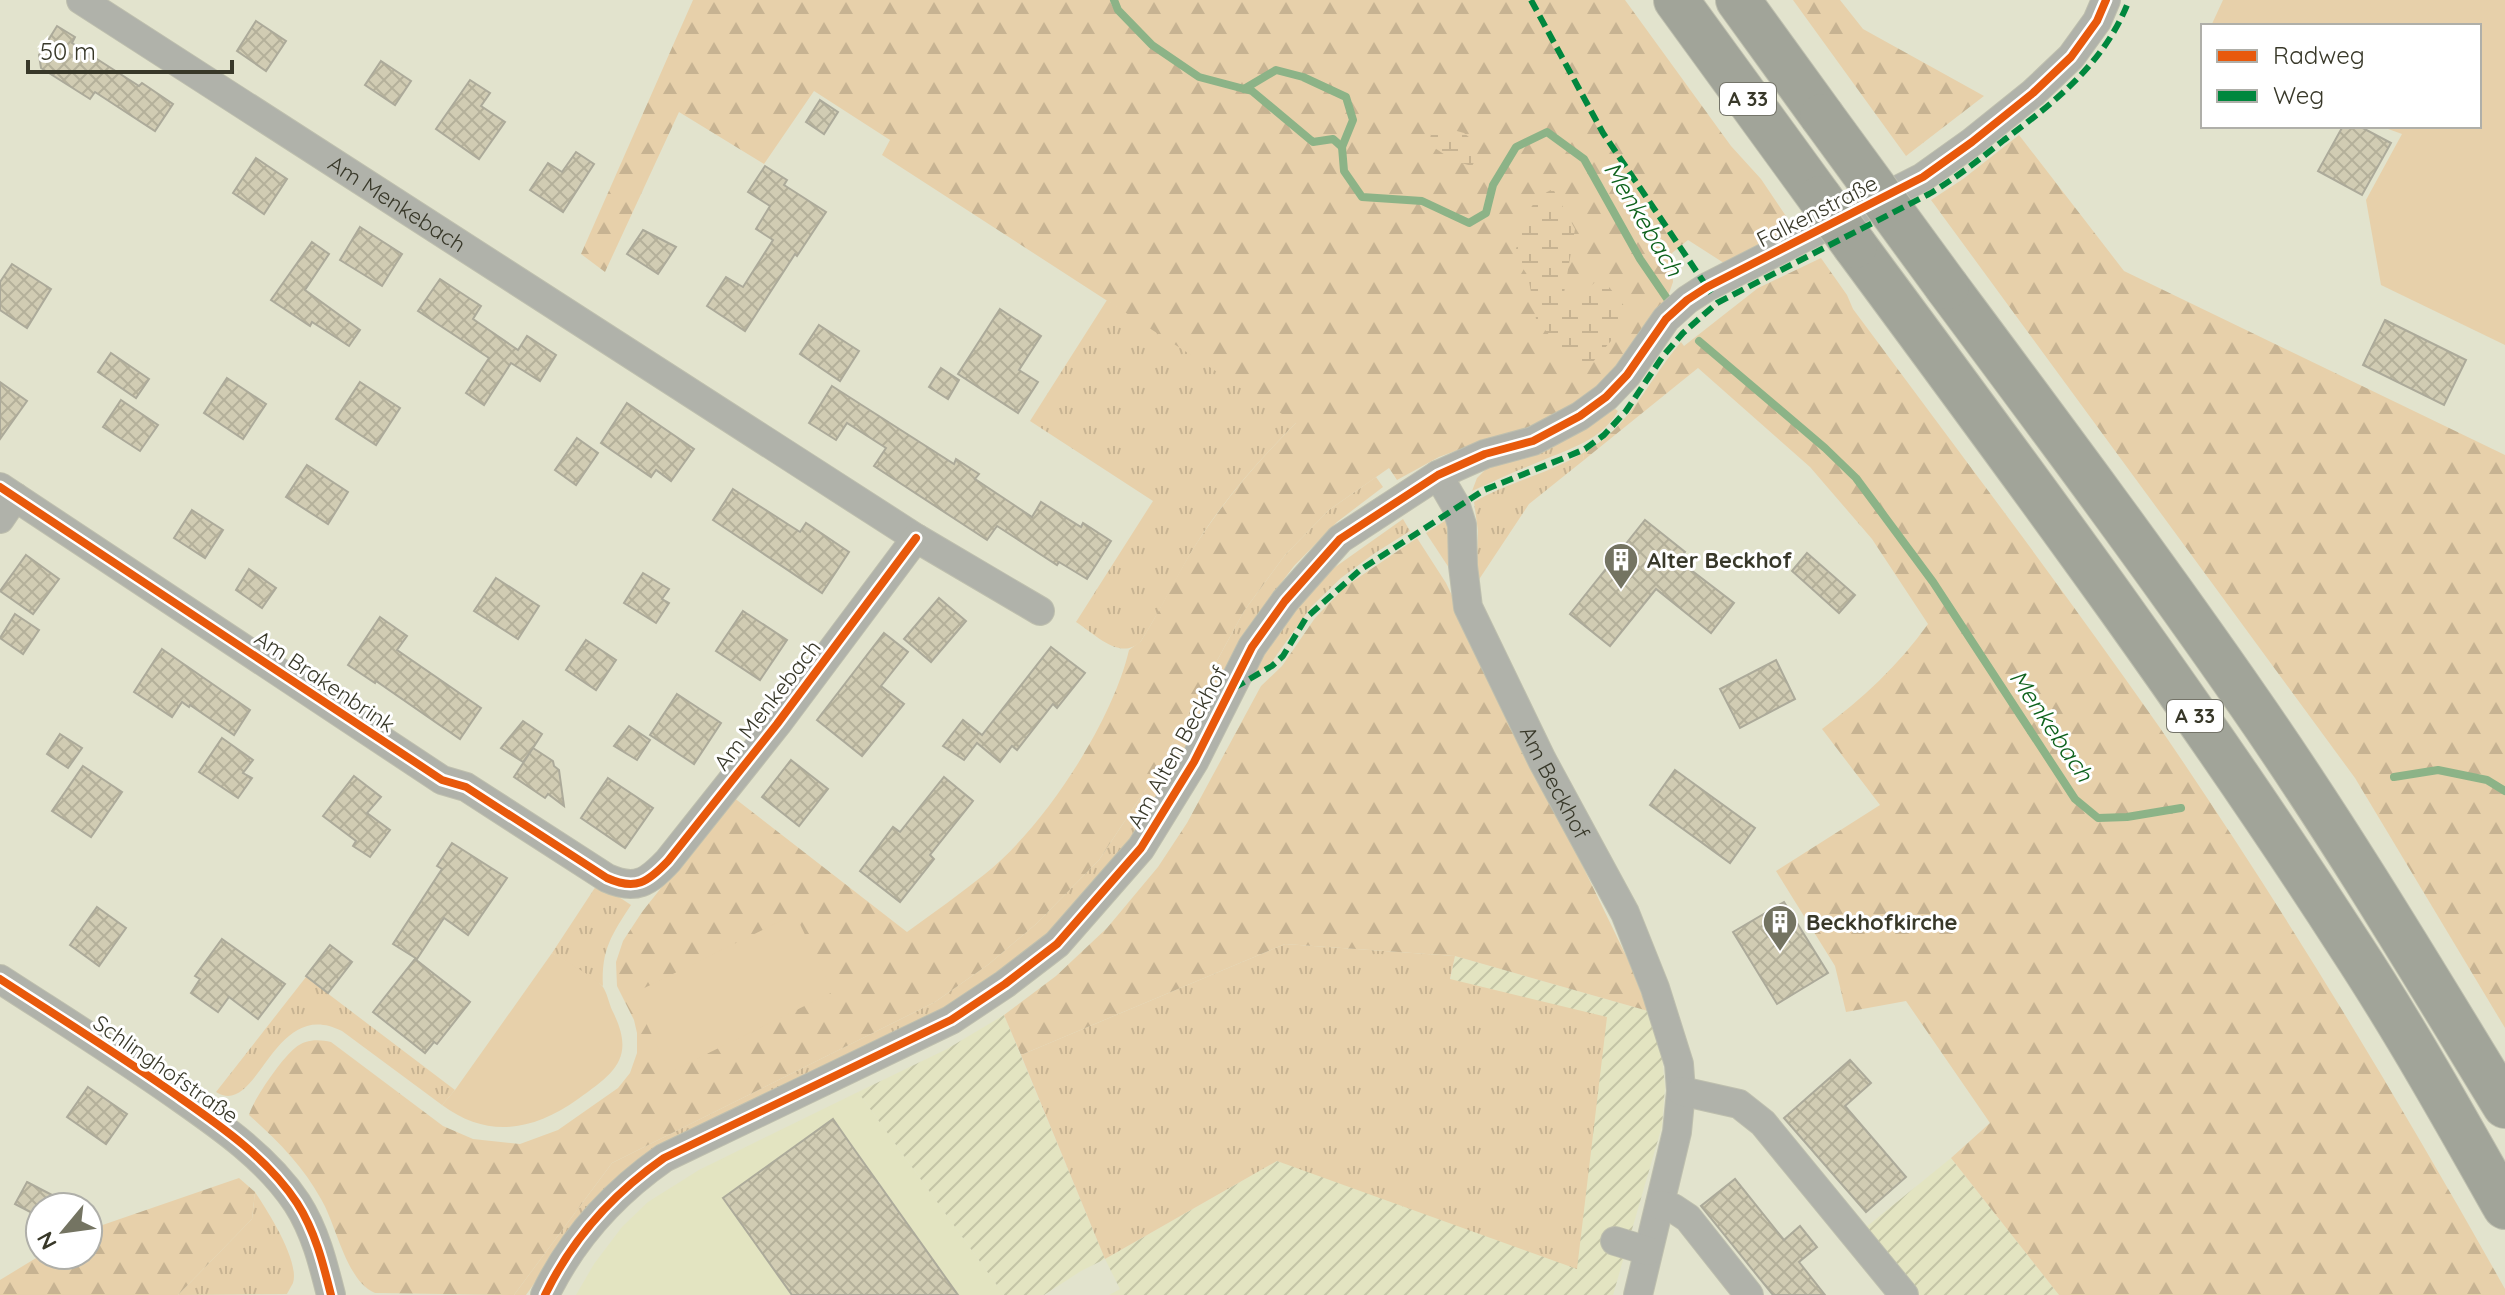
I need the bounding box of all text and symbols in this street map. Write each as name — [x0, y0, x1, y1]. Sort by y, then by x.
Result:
scale bar — [28, 24, 232, 74]
legend — [2201, 24, 2481, 128]
text: 50 m — [40, 36, 96, 66]
text: Radweg — [2273, 40, 2365, 70]
text: Weg — [2273, 80, 2324, 110]
road number: A 33 — [1720, 83, 1776, 115]
street label: Am Menkebach — [323, 149, 471, 258]
water label: Menkebach — [1598, 156, 1690, 282]
street label: Falkenstraße — [1752, 169, 1882, 253]
building icon: Alter Beckhof — [1602, 541, 1640, 591]
place label: Alter Beckhof — [1647, 546, 1792, 574]
street label: Am Brakenbrink — [249, 624, 401, 738]
street label: Am Menkebach — [707, 634, 827, 776]
street label: Am Alten Beckhof — [1121, 661, 1233, 833]
water label: Menkebach — [2004, 664, 2100, 787]
road number: A 33 — [2167, 700, 2223, 732]
street label: Am Beckhof — [1514, 722, 1596, 844]
building icon: Beckhofkirche — [1761, 903, 1799, 953]
place label: Beckhofkirche — [1806, 908, 1958, 936]
street label: Schlinghofstraße — [88, 1008, 244, 1130]
north arrow — [24, 1191, 104, 1271]
text: N — [30, 1227, 63, 1255]

